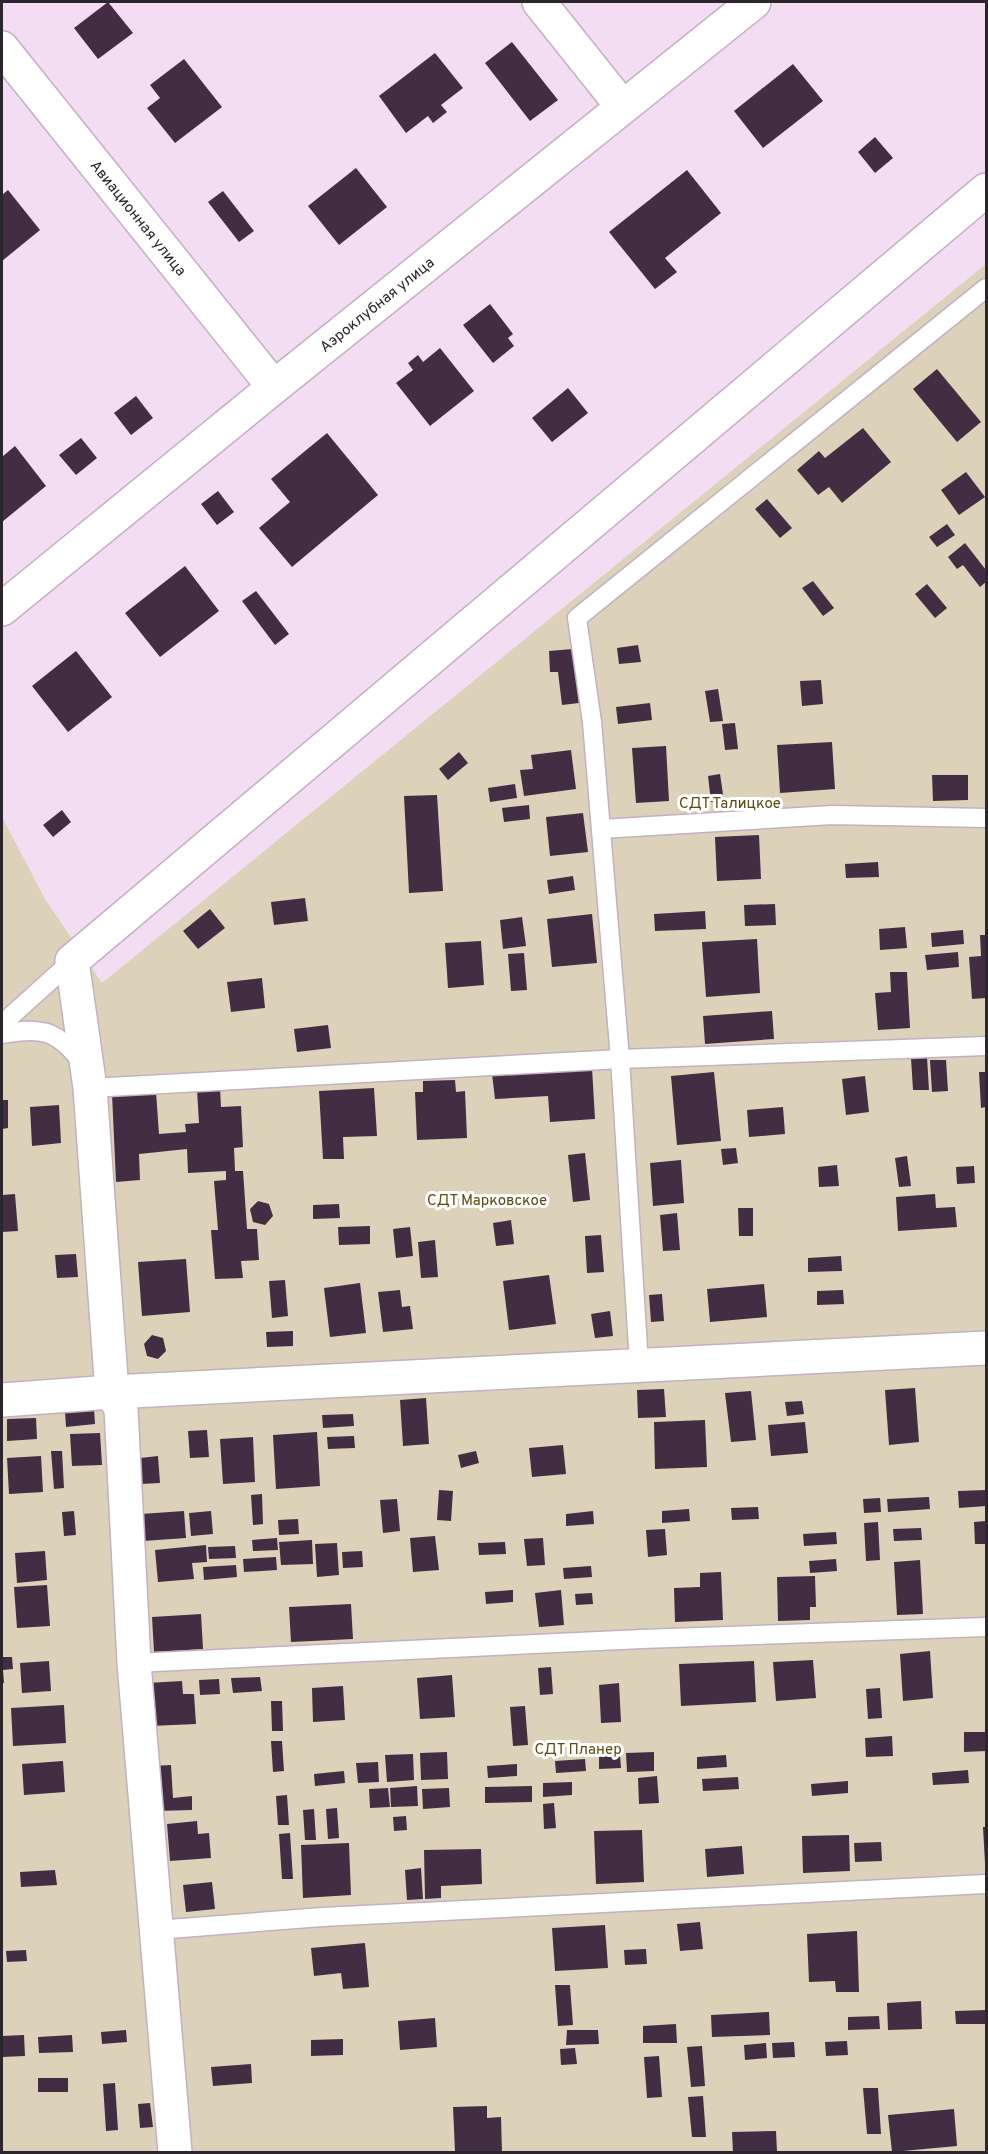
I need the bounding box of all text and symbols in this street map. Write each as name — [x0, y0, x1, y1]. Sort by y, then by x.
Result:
street label: Авиационная улица — [85, 157, 189, 281]
street label: Аэроклубная улица — [317, 254, 439, 357]
park label: СДТ Талицкое — [679, 795, 781, 814]
park label: СДТ Марковское — [427, 1192, 547, 1211]
park label: СДТ Планер — [534, 1741, 622, 1760]

